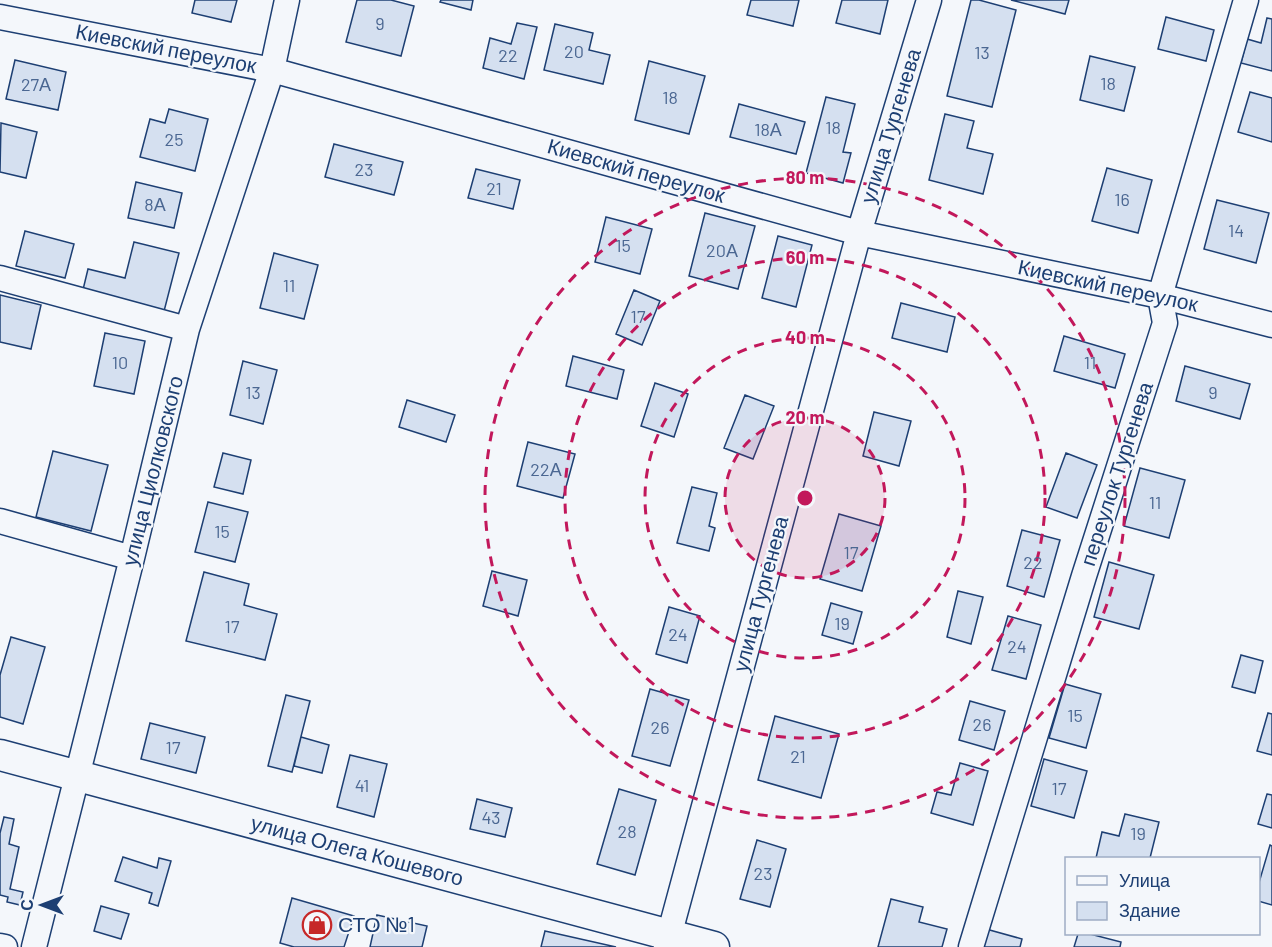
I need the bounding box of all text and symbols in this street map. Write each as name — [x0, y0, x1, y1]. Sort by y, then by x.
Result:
house number: 9 — [375, 12, 385, 34]
street label: Киевский переулок — [74, 18, 260, 77]
house number: 20 — [564, 40, 584, 62]
house number: 13 — [974, 41, 990, 63]
house number: 22 — [498, 44, 518, 66]
street label: улица Тургенева — [854, 45, 925, 206]
house number: 18 — [1100, 72, 1116, 94]
house number: 27А — [21, 73, 51, 95]
house number: 18 — [662, 86, 678, 108]
house number: 18 — [825, 116, 841, 138]
house number: 18А — [754, 118, 782, 140]
house number: 25 — [165, 128, 183, 150]
street label: Киевский переулок — [545, 132, 729, 207]
house number: 23 — [355, 158, 373, 180]
text: 80 m — [786, 166, 824, 188]
house number: 21 — [486, 177, 502, 199]
house number: 16 — [1114, 188, 1130, 210]
house number: 8А — [144, 193, 166, 215]
house number: 14 — [1228, 219, 1244, 241]
house number: 15 — [615, 234, 631, 256]
house number: 20А — [706, 239, 738, 261]
text: 60 m — [786, 246, 824, 268]
street label: Киевский переулок — [1016, 253, 1201, 316]
house number: 11 — [283, 274, 295, 296]
house number: 17 — [631, 305, 646, 327]
text: 40 m — [785, 326, 825, 348]
house number: 10 — [112, 351, 128, 373]
house number: 11 — [1084, 351, 1096, 373]
street label: улица Циолковского — [116, 373, 187, 568]
street label: переулок Тургенева — [1074, 378, 1157, 569]
house number: 13 — [245, 381, 261, 403]
house number: 9 — [1208, 381, 1218, 403]
text: 20 m — [786, 406, 824, 428]
house number: 22А — [530, 458, 562, 480]
centre of rings — [795, 488, 815, 508]
house number: 11 — [1149, 491, 1161, 513]
street label: улица Тургенева — [727, 513, 792, 674]
house number: 15 — [214, 520, 230, 542]
house number: 17 — [844, 541, 859, 563]
house number: 22 — [1023, 551, 1043, 573]
house number: 19 — [834, 612, 850, 634]
house number: 17 — [225, 615, 240, 637]
house number: 24 — [668, 623, 688, 645]
house number: 24 — [1007, 635, 1027, 657]
house number: 15 — [1067, 704, 1083, 726]
house number: 26 — [973, 713, 991, 735]
house number: 26 — [651, 716, 669, 738]
house number: 17 — [166, 736, 181, 758]
house number: 21 — [790, 745, 806, 767]
house number: 41 — [355, 774, 369, 796]
house number: 17 — [1052, 777, 1067, 799]
house number: 43 — [481, 806, 501, 828]
street label: улица Олега Кошевого — [248, 809, 466, 890]
house number: 28 — [617, 820, 637, 842]
house number: 19 — [1130, 822, 1146, 844]
legend — [1065, 857, 1260, 935]
house number: 23 — [754, 862, 772, 884]
text: Улица — [1119, 869, 1171, 891]
north arrow — [12, 875, 72, 935]
text: С — [17, 899, 36, 911]
text: Здание — [1119, 899, 1180, 921]
shop icon: СТО №1 — [301, 909, 333, 941]
place label: СТО №1 — [338, 911, 415, 936]

